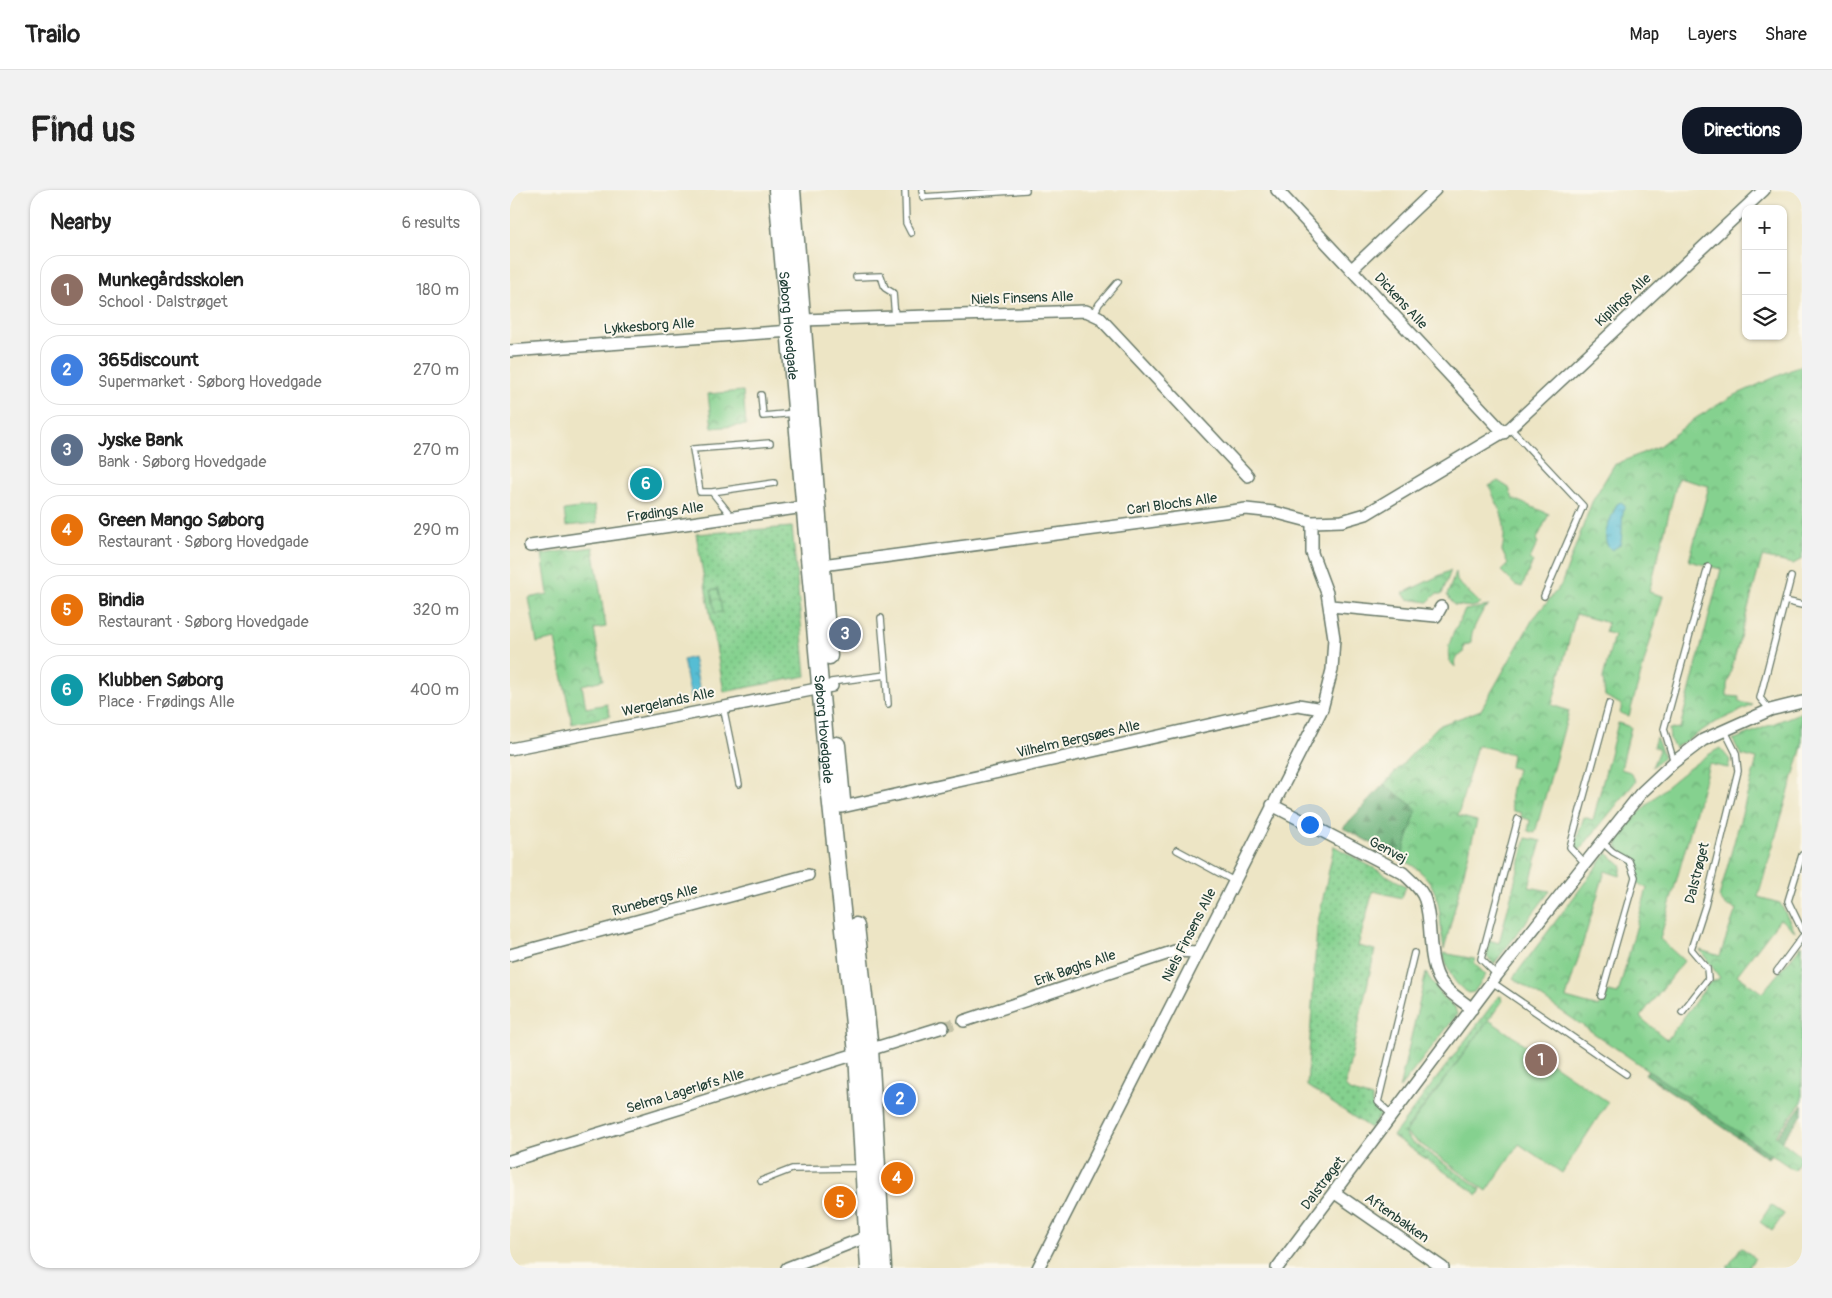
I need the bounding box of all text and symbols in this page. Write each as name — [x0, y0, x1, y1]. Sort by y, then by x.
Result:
text: Trailo — [25, 20, 80, 49]
text: Map — [1630, 23, 1659, 46]
text: Layers — [1687, 23, 1737, 46]
text: Share — [1765, 23, 1807, 46]
button: Directions — [1682, 107, 1802, 154]
text: Find us — [30, 108, 135, 152]
map controls — [1742, 205, 1787, 340]
button: + — [1742, 205, 1787, 250]
text: Nearby — [50, 209, 111, 236]
text: 6 results — [402, 213, 460, 233]
button: − — [1742, 250, 1787, 295]
text: Munkegårdsskolen — [98, 268, 244, 292]
street label: Dickens Alle — [1371, 269, 1431, 333]
street label: Søborg Hovedgade — [776, 270, 802, 381]
street label: Kiplings Alle — [1592, 270, 1655, 330]
text: 1 — [64, 280, 70, 300]
text: 180 m — [416, 280, 459, 300]
street label: Niels Finsens Alle — [971, 288, 1074, 308]
text: School · Dalstrøget — [98, 292, 228, 312]
button: layers — [1742, 295, 1787, 340]
street label: Lykkesborg Alle — [603, 314, 695, 338]
text: 365discount — [98, 348, 199, 372]
text: 2 — [63, 360, 71, 380]
text: 270 m — [413, 360, 459, 380]
text: Supermarket · Søborg Hovedgade — [98, 372, 322, 392]
text: Jyske Bank — [98, 428, 183, 452]
text: 3 — [63, 440, 71, 460]
text: 270 m — [413, 440, 459, 460]
text: Bank · Søborg Hovedgade — [98, 452, 266, 472]
pin: 6 — [630, 465, 662, 503]
street label: Carl Blochs Alle — [1126, 489, 1218, 519]
street label: Frødings Alle — [626, 498, 704, 526]
text: Green Mango Søborg — [98, 508, 264, 532]
text: 4 — [62, 520, 72, 540]
text: 290 m — [413, 520, 459, 540]
text: Restaurant · Søborg Hovedgade — [98, 532, 309, 552]
text: Bindia — [98, 588, 144, 612]
text: 5 — [63, 600, 71, 620]
text: 320 m — [413, 600, 459, 620]
text: Restaurant · Søborg Hovedgade — [98, 612, 309, 632]
pin: 3 — [829, 615, 861, 653]
text: Klubben Søborg — [98, 668, 223, 692]
street label: Søborg Hovedgade — [811, 674, 837, 784]
text: 6 — [62, 680, 72, 700]
text: 400 m — [410, 680, 459, 700]
street label: Wergelands Alle — [620, 684, 716, 720]
text: Place · Frødings Alle — [98, 692, 234, 712]
street label: Vilhelm Bergsøes Alle — [1015, 717, 1141, 761]
your location — [1297, 812, 1323, 838]
street label: Genvej — [1366, 833, 1410, 867]
street label: Dalstrøget — [1681, 840, 1713, 905]
street label: Runebergs Alle — [610, 880, 700, 920]
street label: Niels Finsens Alle — [1158, 885, 1220, 984]
street label: Erik Bøghs Alle — [1032, 946, 1118, 990]
pin: 1 — [1525, 1041, 1557, 1079]
street label: Selma Lagerløfs Alle — [624, 1065, 746, 1117]
pin: 2 — [884, 1080, 916, 1118]
street label: Dalstrøget — [1297, 1153, 1349, 1213]
pin: 4 — [881, 1159, 913, 1197]
pin: 5 — [824, 1183, 856, 1221]
street label: Aftenbakken — [1362, 1190, 1432, 1246]

